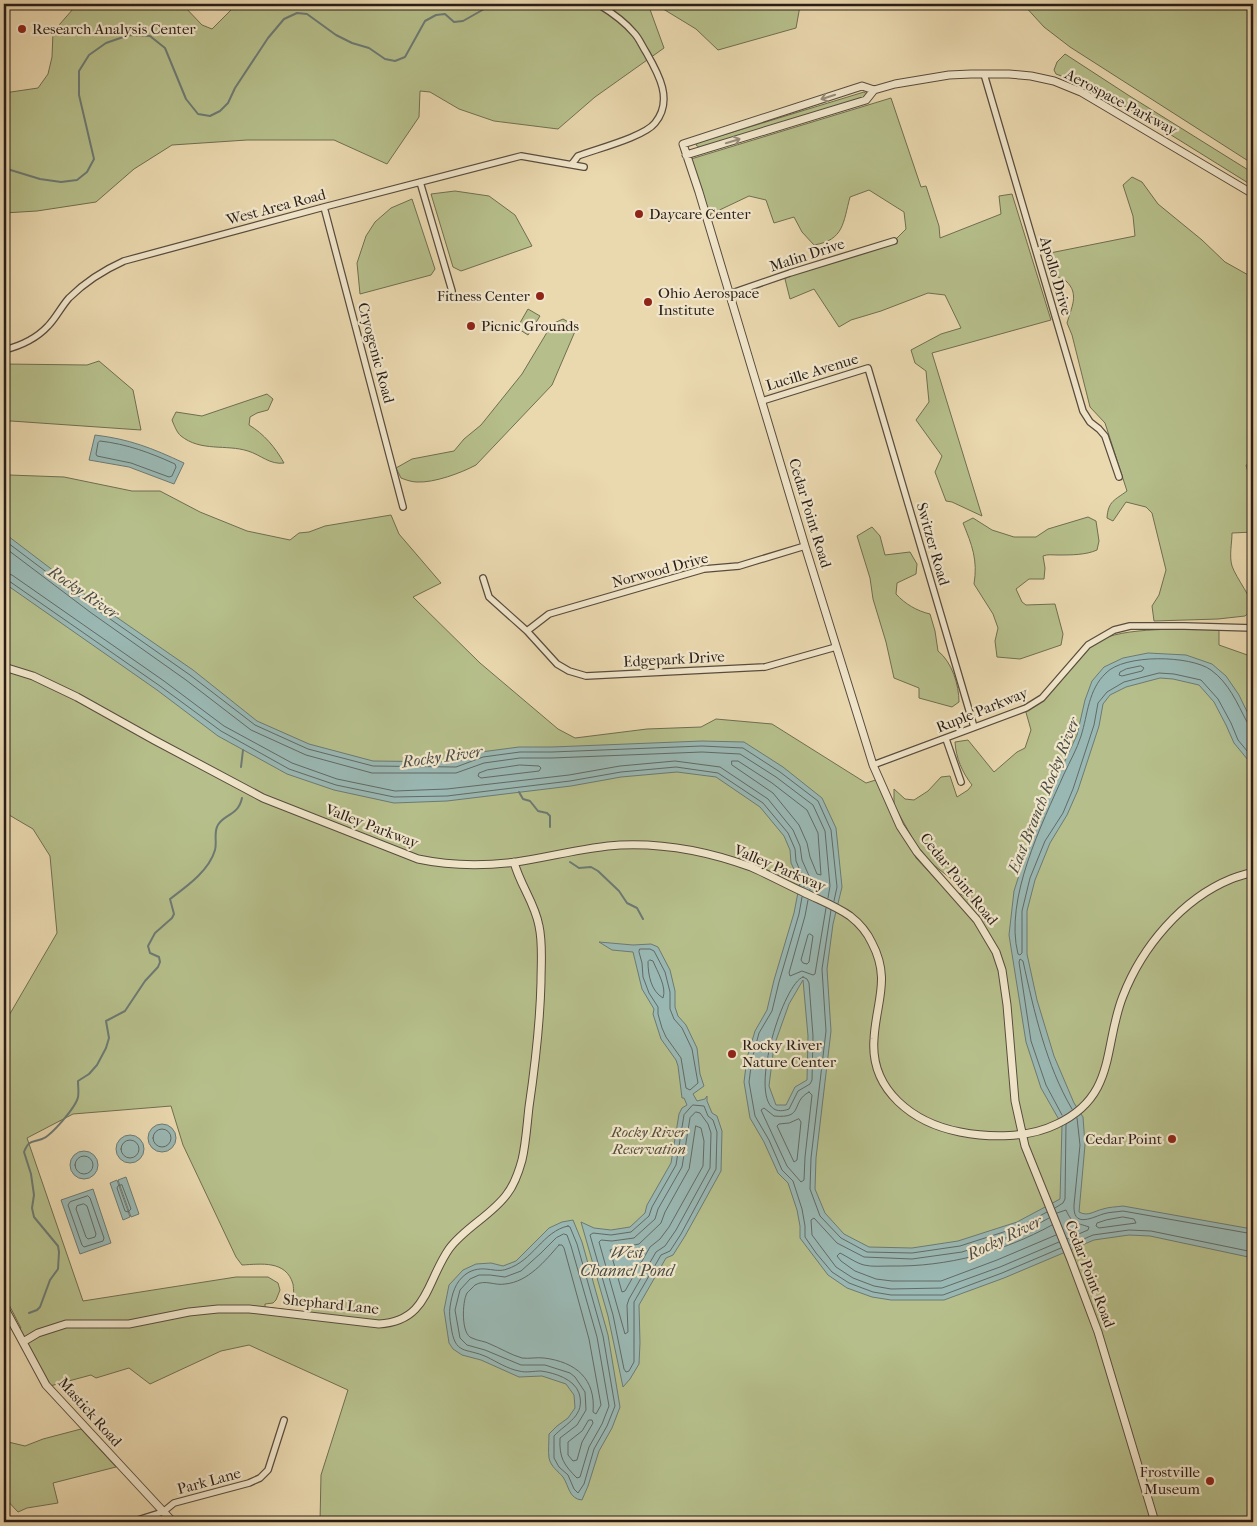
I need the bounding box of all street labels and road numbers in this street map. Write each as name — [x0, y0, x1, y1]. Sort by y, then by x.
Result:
street label: Aerospace Parkway — [1061, 64, 1181, 140]
street label: West Area Road — [223, 185, 329, 229]
street label: Malin Drive — [767, 234, 847, 276]
street label: Apollo Drive — [1036, 234, 1076, 318]
street label: Cryogenic Road — [354, 301, 398, 406]
street label: Lucille Avenue — [764, 349, 861, 395]
street label: Cedar Point Road — [785, 456, 835, 571]
street label: Switzer Road — [913, 500, 954, 588]
street label: Norwood Drive — [610, 548, 711, 592]
street label: Edgepark Drive — [623, 647, 726, 671]
street label: Ruple Parkway — [934, 683, 1031, 737]
street label: Valley Parkway — [322, 800, 422, 852]
street label: Cedar Point Road — [916, 829, 1002, 929]
street label: Valley Parkway — [731, 840, 829, 896]
street label: Cedar Point Road — [1061, 1218, 1119, 1331]
street label: Shephard Lane — [282, 1290, 381, 1318]
street label: Mastick Road — [54, 1374, 126, 1451]
street label: Park Lane — [175, 1464, 243, 1498]

